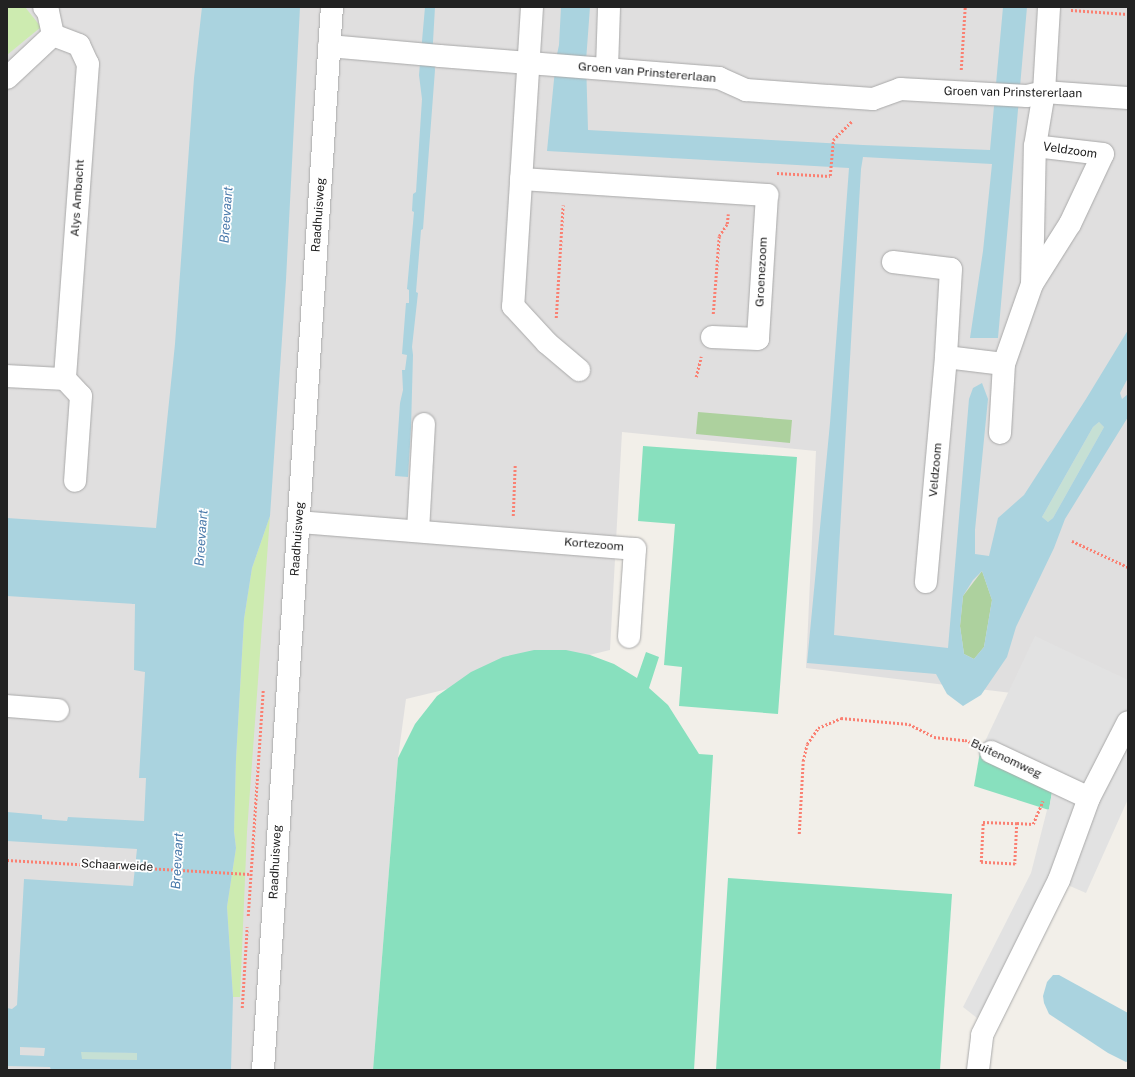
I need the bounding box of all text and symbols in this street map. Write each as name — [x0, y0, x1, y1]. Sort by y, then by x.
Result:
street label: Groen van Prinstererlaan — [577, 60, 717, 86]
street label: Groen van Prinstererlaan — [944, 85, 1082, 101]
street label: Veldzoom — [1042, 140, 1098, 162]
street label: Alys Ambacht — [68, 159, 88, 237]
street label: Raadhuisweg — [309, 177, 329, 253]
water label: Breevaart — [217, 186, 237, 244]
street label: Groenezoom — [753, 237, 771, 307]
street label: Veldzoom — [926, 442, 946, 498]
street label: Raadhuisweg — [288, 501, 308, 577]
water label: Breevaart — [192, 509, 212, 567]
street label: Kortezoom — [563, 535, 625, 555]
street label: Buitenomweg — [968, 736, 1044, 782]
street label: Raadhuisweg — [267, 824, 285, 900]
water label: Breevaart — [169, 832, 187, 890]
street label: Schaarweide — [80, 857, 154, 875]

